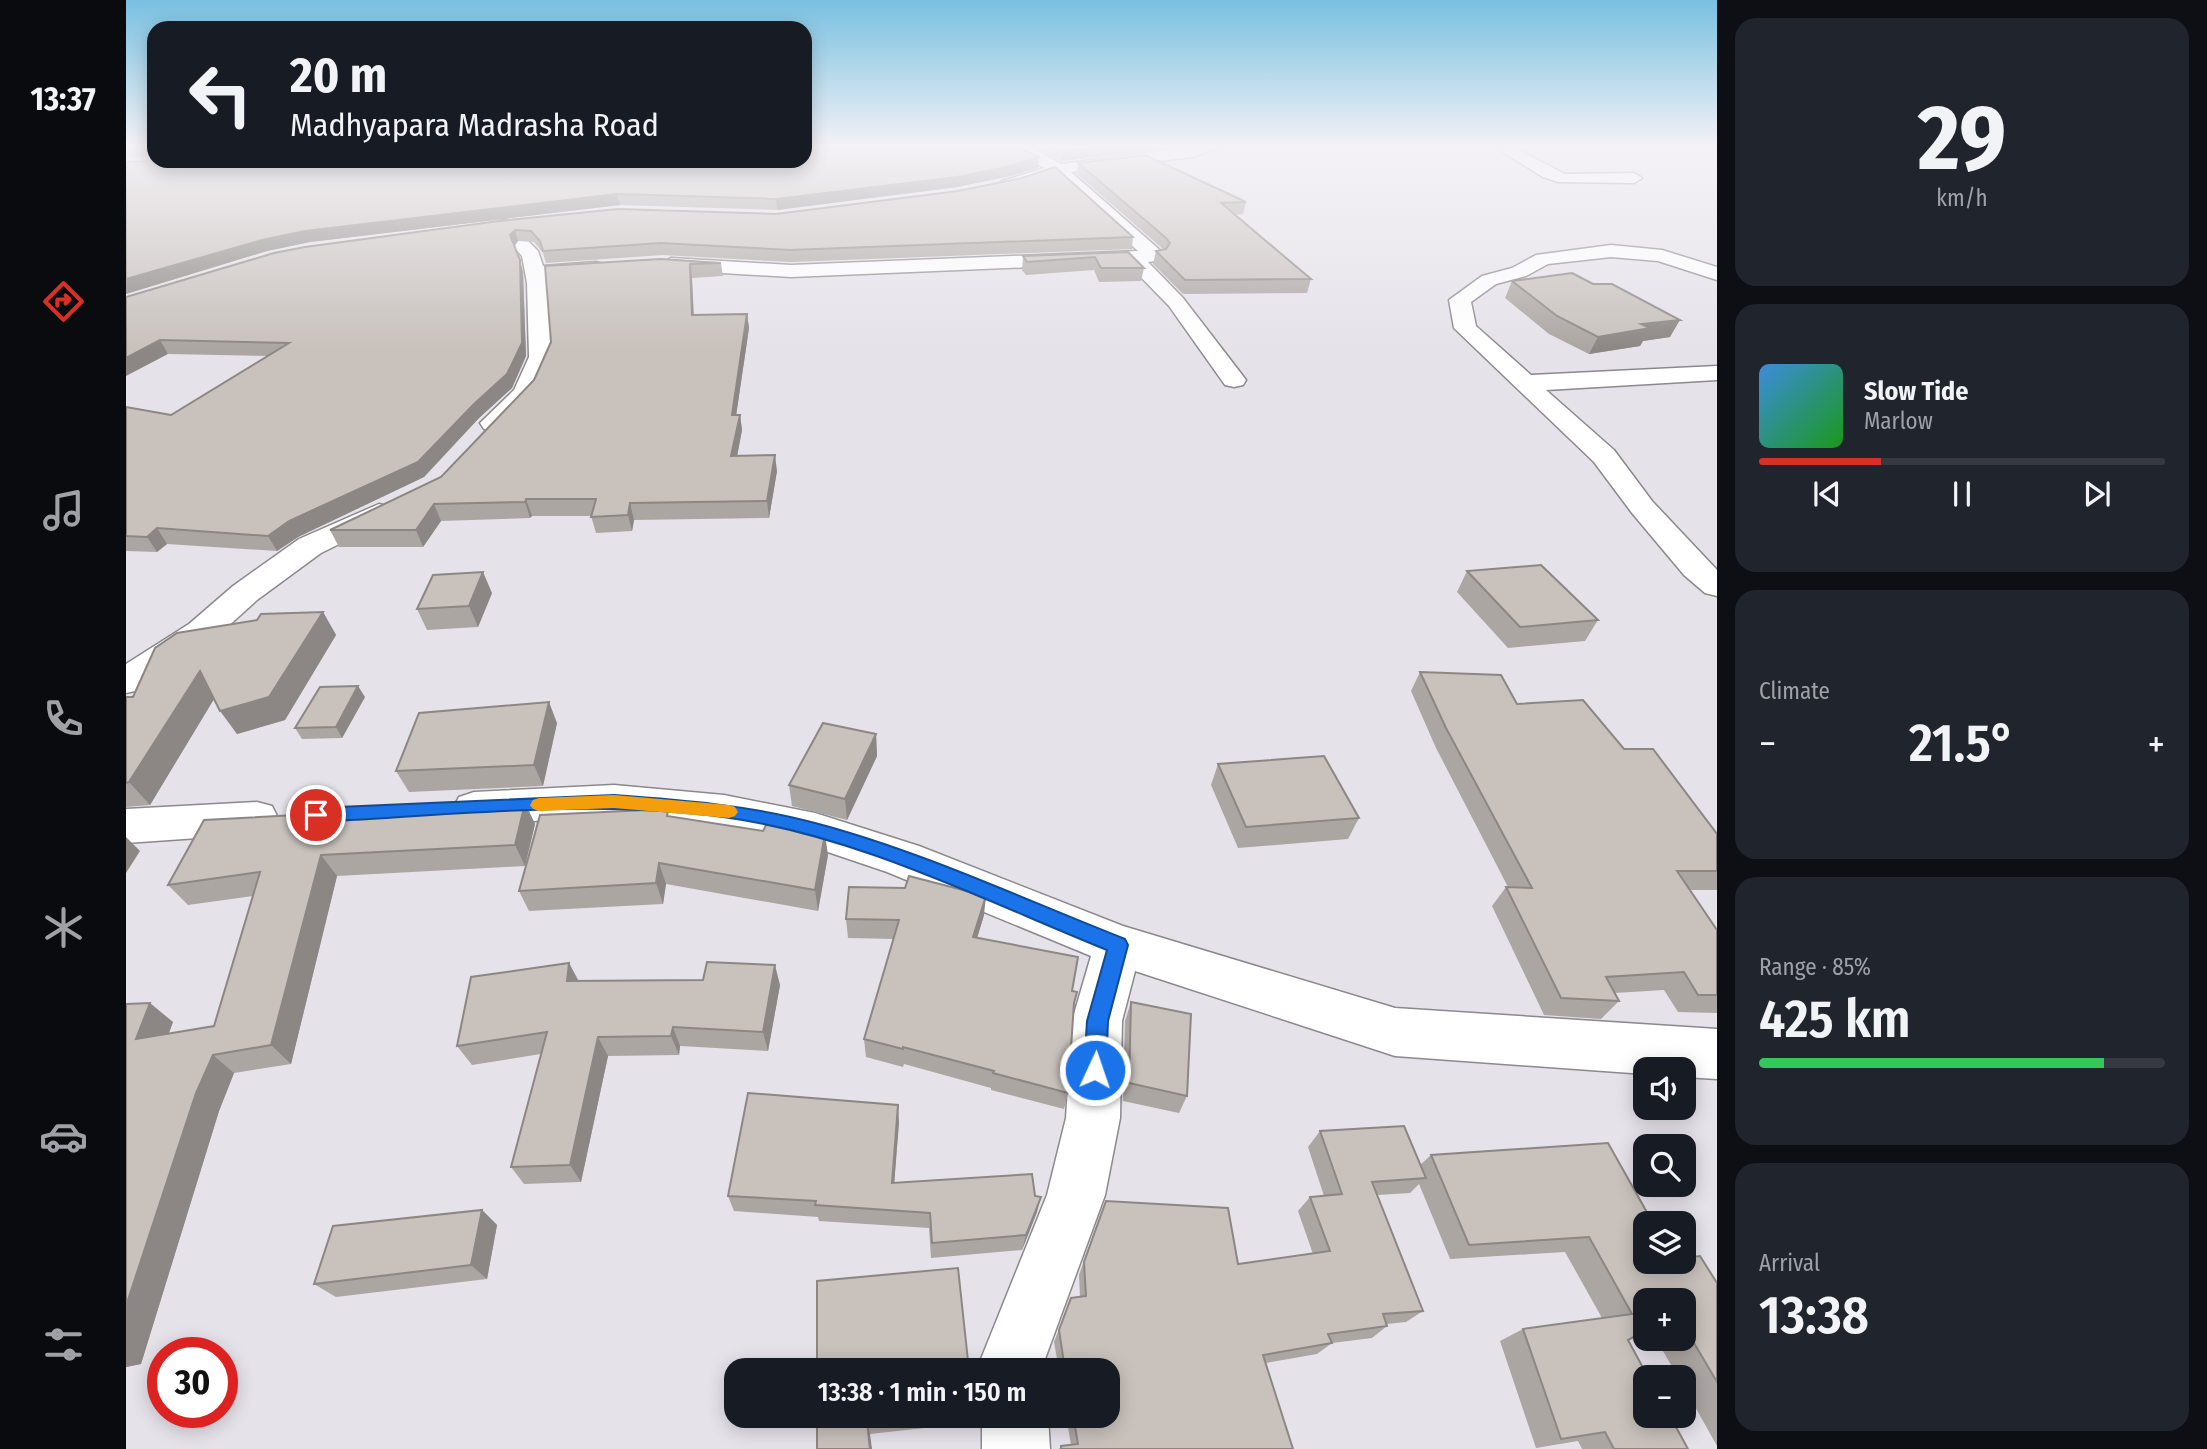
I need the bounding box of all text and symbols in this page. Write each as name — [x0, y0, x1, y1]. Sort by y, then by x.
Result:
text: 20 m — [290, 46, 387, 105]
icon: left — [175, 49, 266, 140]
text: 13:37 — [30, 80, 96, 118]
text: 29 — [1918, 84, 2006, 193]
text: Madhyapara Madrasha Road — [290, 106, 659, 144]
text: km/h — [1936, 184, 1988, 212]
icon: directions — [39, 277, 88, 326]
text: Slow Tide — [1864, 376, 1968, 407]
text: Marlow — [1864, 407, 1933, 435]
icon: previous — [1808, 475, 1846, 513]
icon: pause — [1943, 475, 1981, 513]
icon: next — [2078, 475, 2116, 513]
icon: music — [39, 486, 88, 535]
text: Climate — [1759, 677, 1830, 705]
icon: phone — [39, 694, 88, 743]
text: 21.5° — [1909, 712, 2015, 775]
text: − — [1759, 721, 1776, 767]
text: + — [2148, 721, 2165, 767]
pin — [286, 785, 346, 845]
icon: arrive — [297, 796, 335, 834]
icon: climate — [39, 903, 88, 952]
text: Range · 85% — [1759, 953, 1871, 981]
text: 425 km — [1759, 988, 1911, 1051]
position arrow — [1058, 1033, 1132, 1107]
map controls — [1633, 1057, 1696, 1428]
button: sound — [1633, 1057, 1696, 1120]
icon: car — [39, 1112, 88, 1161]
button: search — [1633, 1134, 1696, 1197]
button: layers — [1633, 1211, 1696, 1274]
text: Arrival — [1759, 1249, 1820, 1277]
text: 13:38 — [1759, 1284, 1869, 1347]
button: + — [1633, 1288, 1696, 1351]
icon: filters — [39, 1320, 88, 1369]
speed limit sign: 30 — [147, 1337, 238, 1428]
button: − — [1633, 1365, 1696, 1428]
text: 13:38 · 1 min · 150 m — [818, 1377, 1026, 1408]

